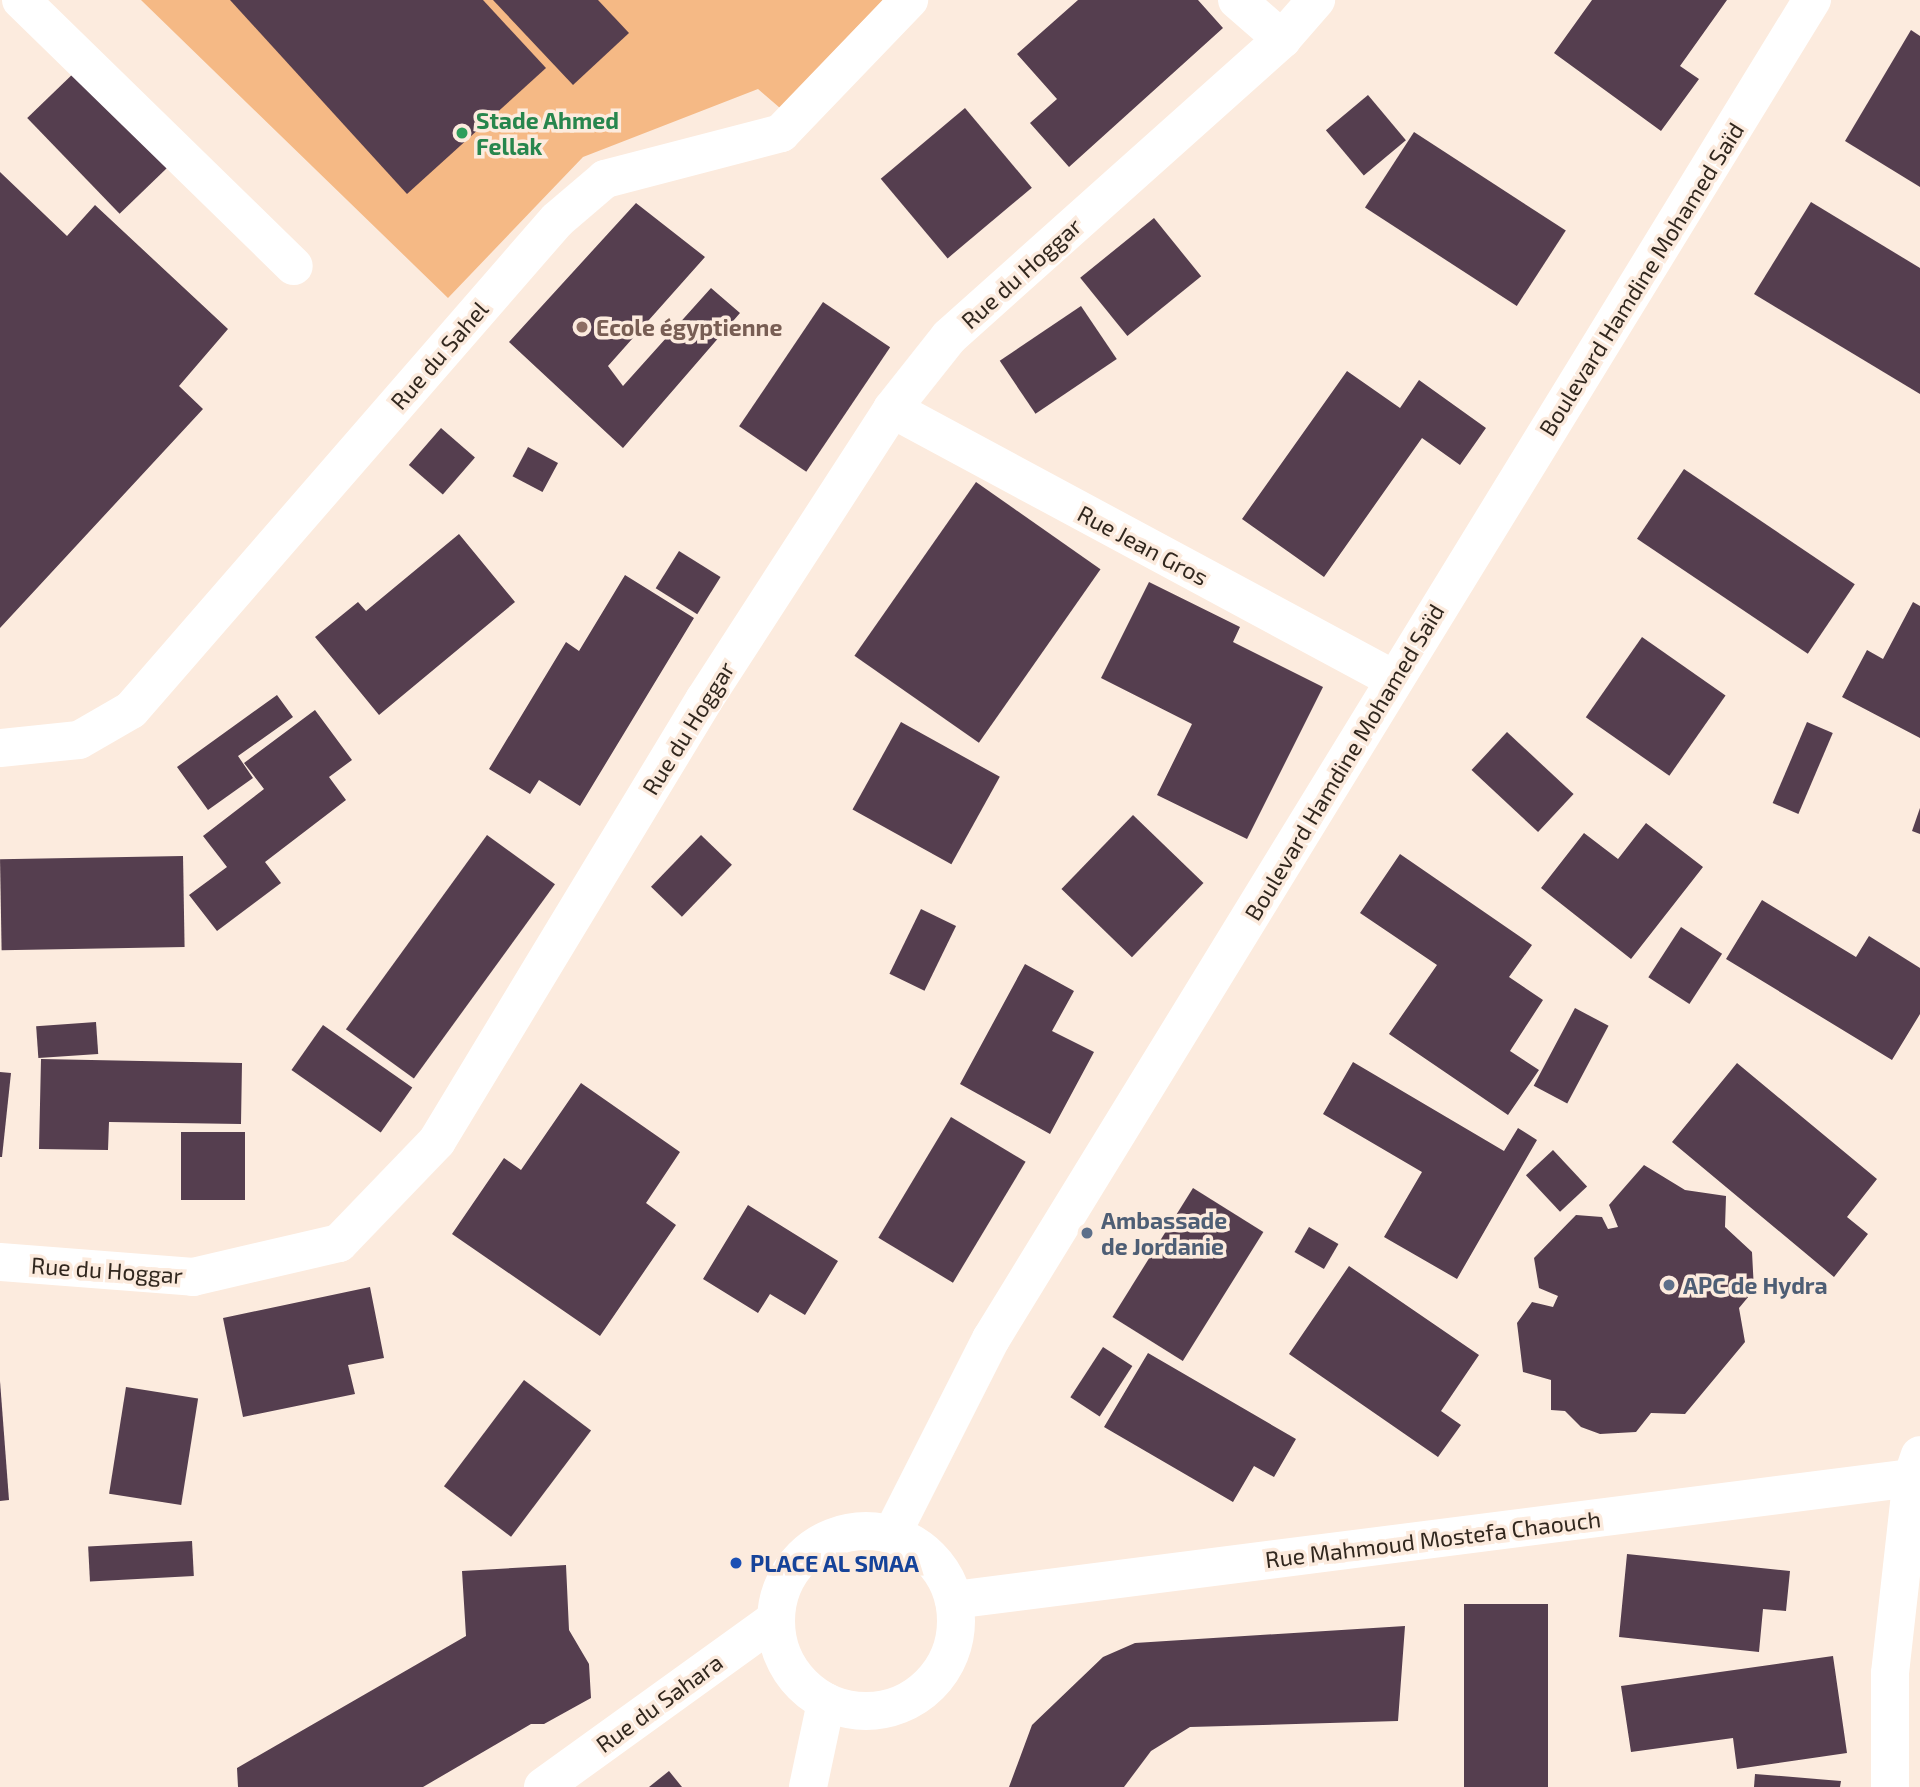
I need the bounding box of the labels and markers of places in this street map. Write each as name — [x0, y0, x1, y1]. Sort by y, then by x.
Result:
place label: Stade Ahmed Fellak — [476, 106, 619, 160]
marker: Stade Ahmed Fellak — [454, 125, 470, 141]
place label: Ecole égyptienne — [596, 313, 782, 341]
marker: Ecole égyptienne — [574, 319, 590, 335]
place label: Ambassade de Jordanie — [1101, 1206, 1227, 1260]
marker: Ambassade de Jordanie — [1079, 1225, 1095, 1241]
place label: APC de Hydra — [1683, 1271, 1828, 1299]
marker: APC de Hydra — [1661, 1277, 1677, 1293]
place label: PLACE AL SMAA — [750, 1549, 920, 1577]
marker: PLACE AL SMAA — [728, 1555, 744, 1571]

